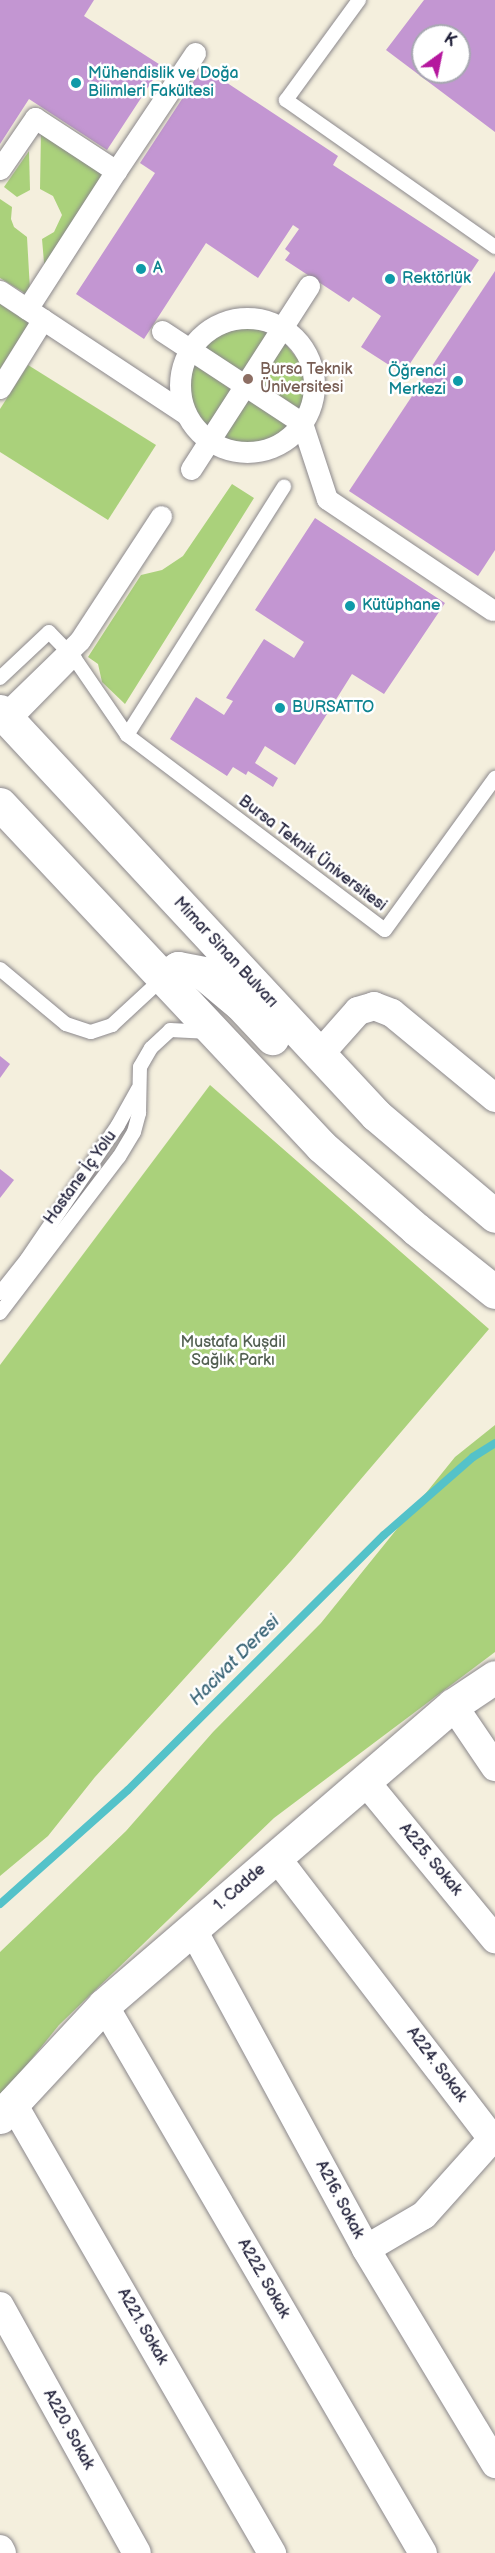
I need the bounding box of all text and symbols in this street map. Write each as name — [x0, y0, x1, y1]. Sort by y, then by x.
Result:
north arrow — [411, 24, 471, 84]
text: K — [440, 29, 460, 51]
place label: Mühendislik ve Doğa Bilimleri Fakültesi — [88, 64, 239, 102]
marker: Mühendislik ve Doğa Bilimleri Fakültesi — [69, 76, 83, 90]
place label: A — [153, 259, 163, 279]
marker: A — [134, 262, 148, 276]
place label: Rektörlük — [402, 269, 471, 289]
marker: Rektörlük — [383, 272, 397, 286]
place label: Bursa Teknik Üniversitesi — [260, 360, 353, 398]
place label: Öğrenci Merkezi — [388, 362, 446, 400]
marker: Bursa Teknik Üniversitesi — [241, 372, 255, 386]
marker: Öğrenci Merkezi — [451, 374, 465, 388]
place label: Kütüphane — [362, 596, 441, 616]
marker: Kütüphane — [343, 599, 357, 613]
place label: BURSATTO — [292, 698, 374, 718]
marker: BURSATTO — [273, 701, 287, 715]
street label: Bursa Teknik Üniversitesi — [234, 792, 390, 916]
street label: Mimar Sinan Bulvarı — [169, 894, 281, 1012]
street label: Hastane İç Yolu — [40, 1127, 122, 1229]
park label: Mustafa Kuşdil Sağlık Parkı — [180, 1333, 286, 1371]
water label: Hacivat Deresi — [186, 1612, 284, 1710]
street label: A225. Sokak — [394, 1820, 466, 1900]
street label: 1. Cadde — [210, 1860, 270, 1916]
street label: A224. Sokak — [402, 2024, 470, 2106]
street label: A216. Sokak — [310, 2158, 368, 2242]
street label: A222. Sokak — [232, 2236, 294, 2322]
street label: A221. Sokak — [112, 2285, 172, 2369]
street label: A220. Sokak — [38, 2387, 98, 2473]

